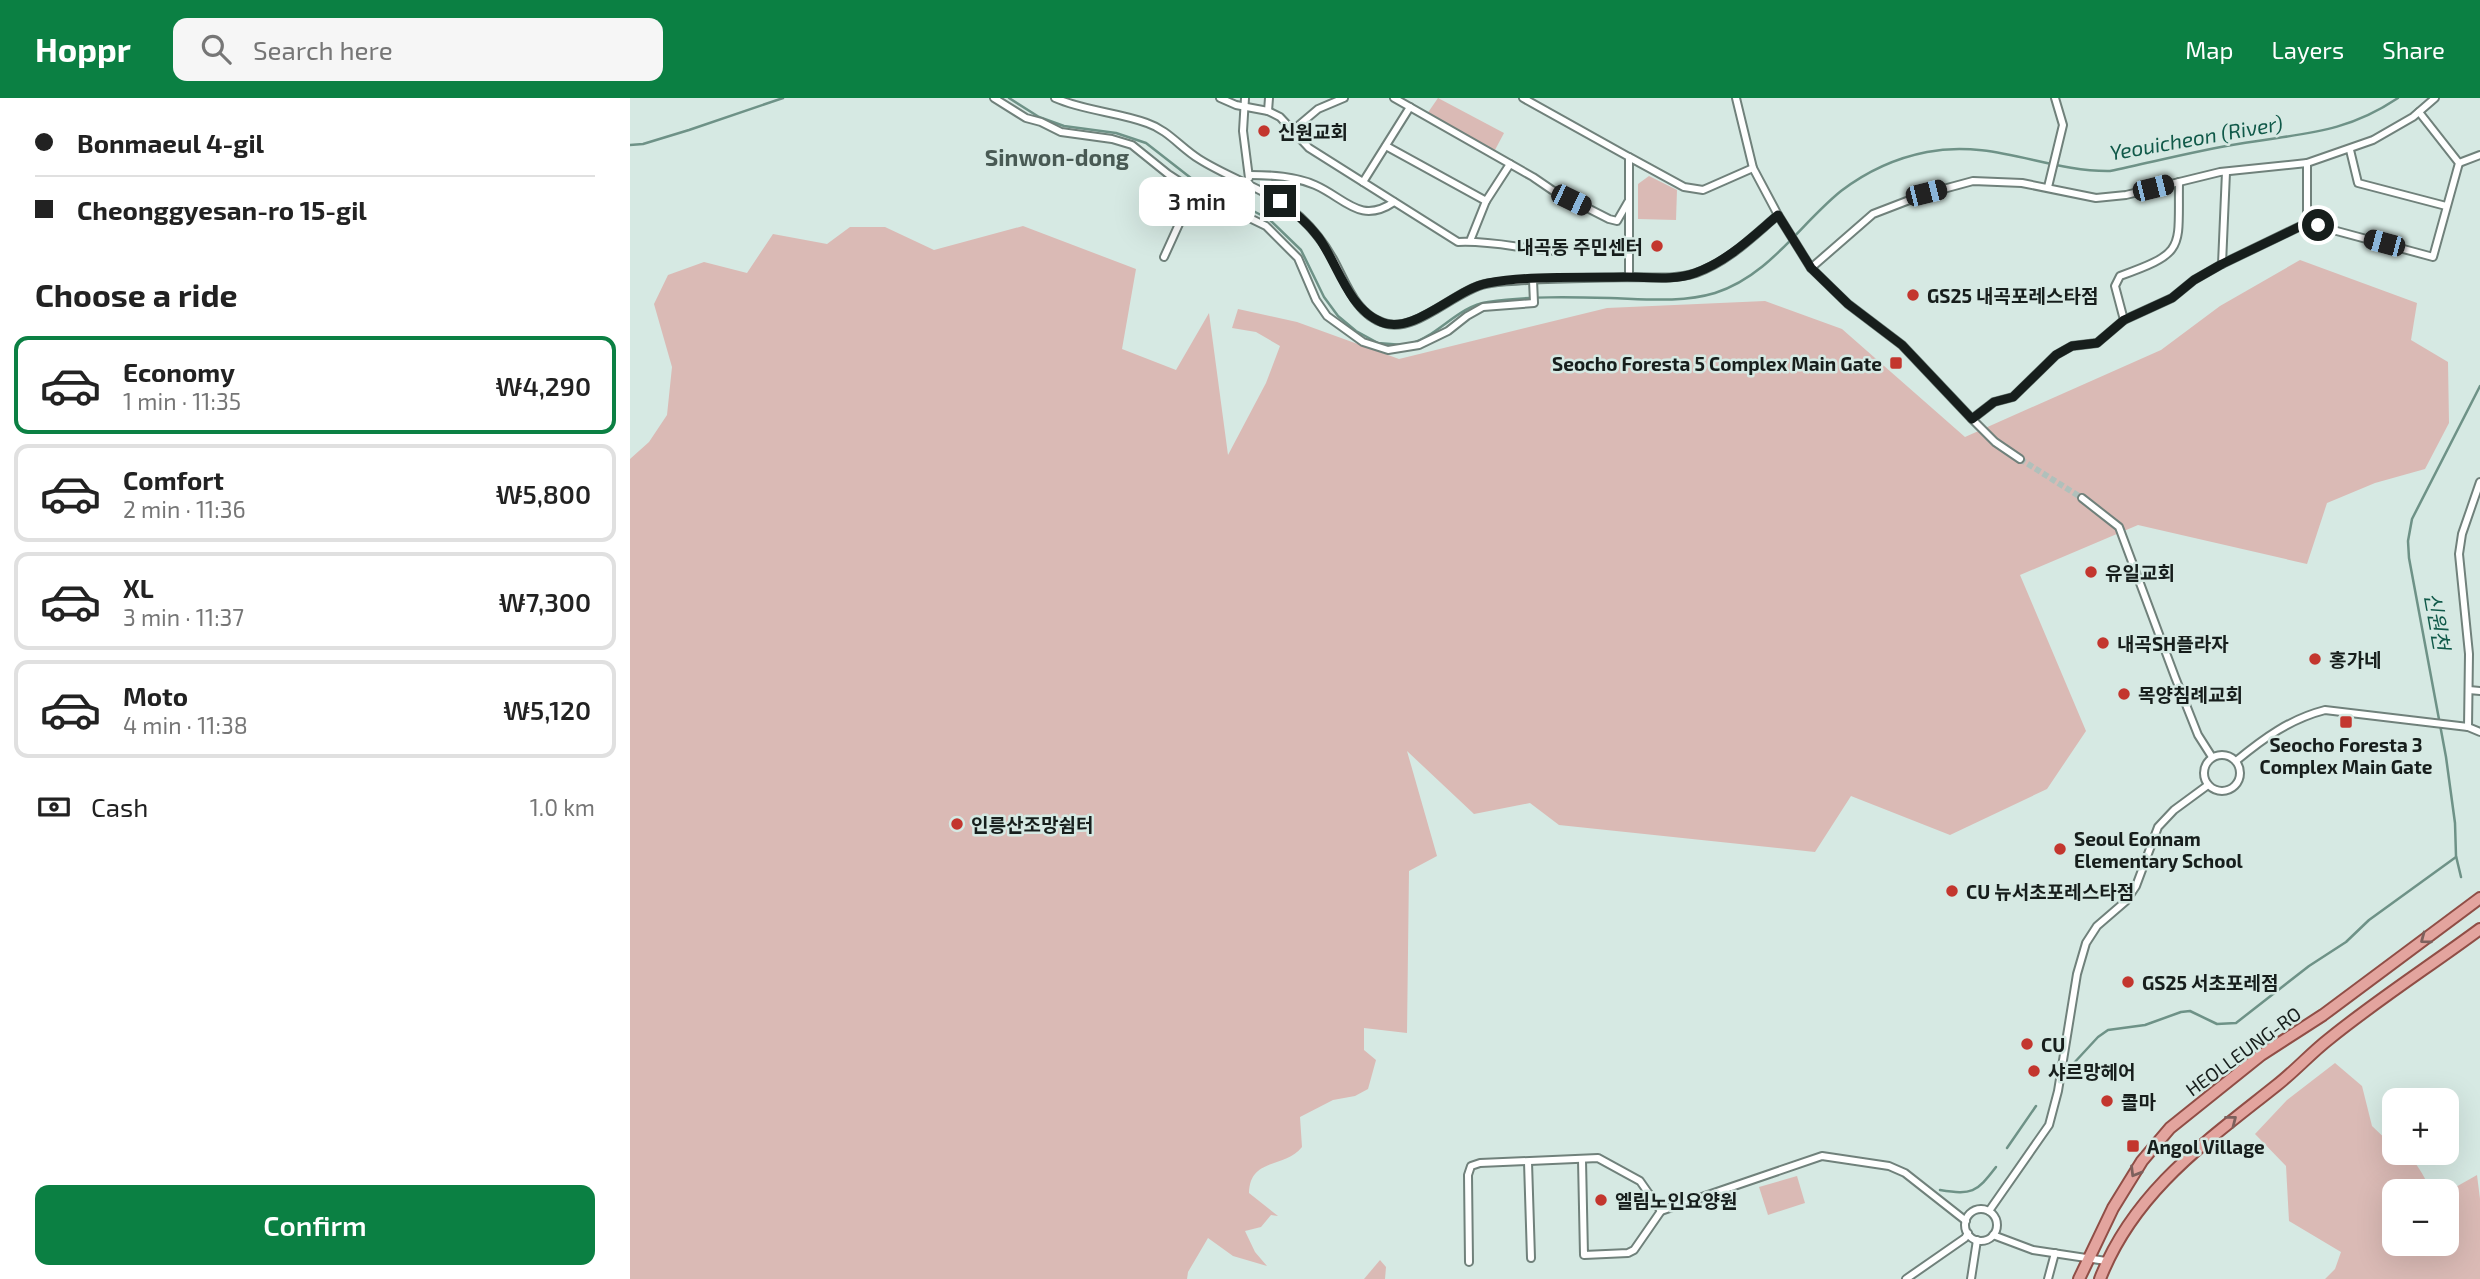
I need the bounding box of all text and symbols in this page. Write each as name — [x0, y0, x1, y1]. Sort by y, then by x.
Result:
search box — [173, 18, 663, 81]
text: Hoppr — [35, 29, 131, 69]
icon: search — [197, 30, 235, 68]
text: Search here — [253, 34, 393, 65]
text: Map — [2185, 35, 2233, 64]
text: Layers — [2271, 35, 2344, 64]
text: Share — [2382, 35, 2445, 64]
water label: Yeouicheon (River) — [2107, 109, 2285, 165]
place label: 신원교회 — [1278, 120, 1348, 143]
marker: 신원교회 — [1256, 123, 1272, 139]
text: Bonmaeul 4-gil — [77, 127, 264, 158]
district label: Sinwon-dong — [985, 143, 1130, 171]
car — [2131, 173, 2176, 203]
callout: 3 min — [1140, 176, 1256, 226]
car — [1904, 178, 1949, 208]
car — [1548, 181, 1595, 219]
route end — [1264, 185, 1296, 217]
text: 3 min — [1168, 187, 1226, 215]
text: Cheonggyesan-ro 15-gil — [77, 194, 367, 225]
route start — [2302, 209, 2334, 241]
car — [2361, 227, 2408, 259]
place label: 내곡동 주민센터 — [1517, 235, 1643, 258]
marker: 내곡동 주민센터 — [1649, 238, 1665, 254]
text: Choose a ride — [35, 275, 238, 313]
place label: GS25 내곡포레스타점 — [1927, 284, 2098, 307]
marker: GS25 내곡포레스타점 — [1905, 287, 1921, 303]
place label: Seocho Foresta 5 Complex Main Gate — [1552, 352, 1882, 375]
icon: car — [39, 354, 102, 417]
marker: Seocho Foresta 5 Complex Main Gate — [1888, 355, 1904, 371]
text: Economy — [123, 356, 235, 387]
text: ₩4,290 — [496, 370, 591, 401]
text: 1 min · 11:35 — [123, 387, 241, 415]
icon: car — [39, 462, 102, 525]
text: Comfort — [123, 464, 224, 495]
text: ₩5,800 — [496, 478, 591, 509]
text: 2 min · 11:36 — [123, 495, 246, 523]
place label: 유일교회 — [2105, 561, 2175, 584]
marker: 유일교회 — [2083, 564, 2099, 580]
icon: car — [39, 570, 102, 633]
text: XL — [123, 572, 154, 603]
text: ₩7,300 — [499, 586, 591, 617]
water label: 신원천 — [2421, 590, 2456, 654]
text: 3 min · 11:37 — [123, 603, 244, 631]
place label: 내곡SH플라자 — [2117, 632, 2229, 655]
marker: 내곡SH플라자 — [2095, 635, 2111, 651]
place label: 홍가네 — [2329, 648, 2381, 671]
marker: 홍가네 — [2307, 651, 2323, 667]
icon: car — [39, 678, 102, 741]
text: Moto — [123, 680, 188, 711]
place label: 목양침례교회 — [2138, 683, 2243, 706]
marker: 목양침례교회 — [2116, 686, 2132, 702]
text: ₩5,120 — [503, 694, 591, 725]
text: 4 min · 11:38 — [123, 711, 248, 739]
marker: Seocho Foresta 3 Complex Main Gate — [2338, 714, 2354, 730]
place label: Seocho Foresta 3 Complex Main Gate — [2260, 733, 2433, 778]
icon: cash — [35, 788, 73, 826]
text: Cash — [91, 791, 148, 822]
text: 1.0 km — [530, 793, 595, 821]
place label: 인릉산조망쉼터 — [971, 813, 1093, 836]
marker: 인릉산조망쉼터 — [949, 816, 965, 832]
place label: Seoul Eonnam Elementary School — [2074, 827, 2244, 873]
marker: Seoul Eonnam Elementary School — [2052, 841, 2068, 857]
place label: CU 뉴서초포레스타점 — [1966, 880, 2134, 903]
marker: CU 뉴서초포레스타점 — [1944, 883, 1960, 899]
one-way arrow — [2420, 930, 2433, 943]
place label: GS25 서초포레점 — [2142, 971, 2278, 994]
marker: GS25 서초포레점 — [2120, 974, 2136, 990]
street label: HEOLLEUNG-RO — [2181, 1001, 2305, 1101]
place label: CU — [2041, 1033, 2065, 1056]
marker: CU — [2019, 1036, 2035, 1052]
place label: 샤르망헤어 — [2048, 1060, 2135, 1083]
marker: 샤르망헤어 — [2026, 1063, 2042, 1079]
map controls — [2382, 1088, 2459, 1256]
button: + — [2382, 1088, 2459, 1165]
place label: 콜마 — [2121, 1090, 2156, 1113]
marker: 콜마 — [2099, 1093, 2115, 1109]
one-way arrow — [2224, 1115, 2237, 1128]
place label: Angol Village — [2147, 1135, 2265, 1158]
marker: Angol Village — [2125, 1138, 2141, 1154]
one-way arrow — [2130, 1165, 2143, 1178]
button: − — [2382, 1179, 2459, 1256]
button: Confirm — [35, 1185, 595, 1265]
place label: 엘림노인요양원 — [1615, 1189, 1737, 1212]
marker: 엘림노인요양원 — [1593, 1192, 1609, 1208]

